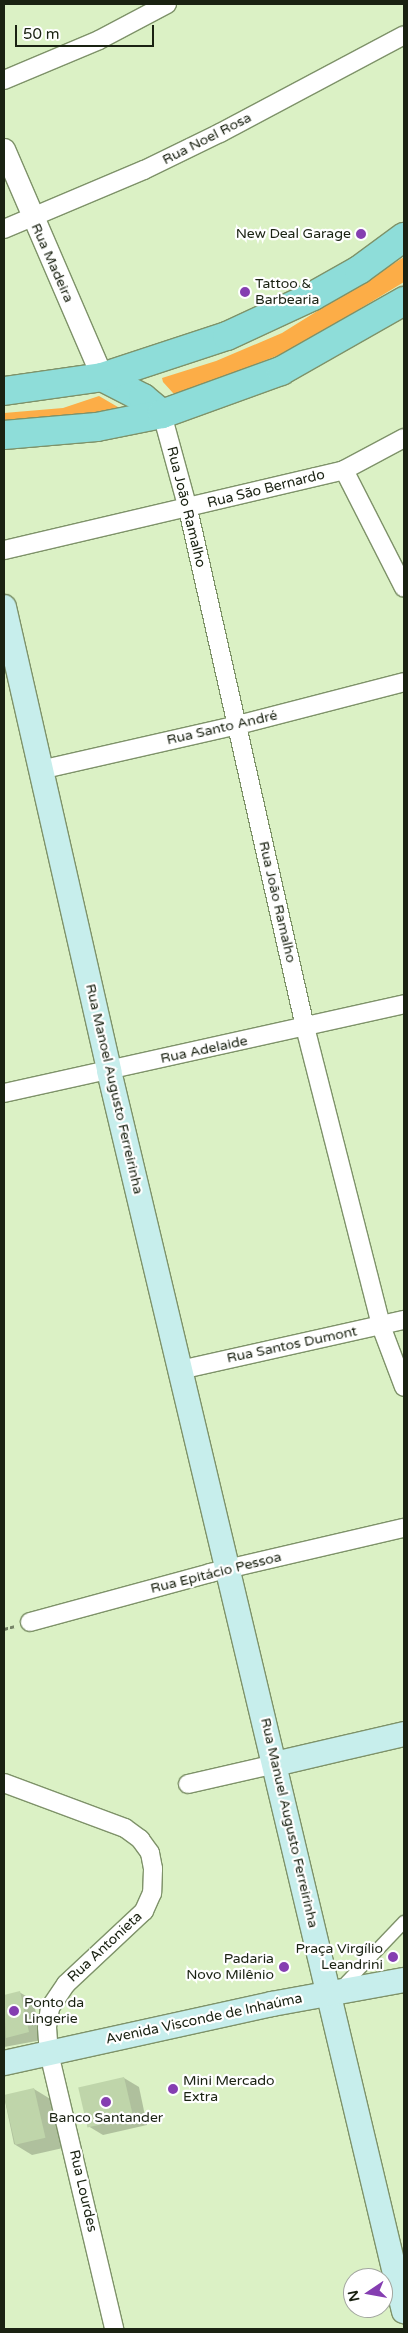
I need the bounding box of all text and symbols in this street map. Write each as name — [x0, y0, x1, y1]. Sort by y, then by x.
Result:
scale bar — [18, 15, 156, 47]
text: 50 m — [23, 25, 60, 43]
street label: Rua Noel Rosa — [160, 109, 254, 169]
street label: Rua Madeira — [27, 221, 77, 305]
place label: New Deal Garage — [236, 226, 351, 242]
marker: New Deal Garage — [355, 228, 367, 240]
place label: Tattoo & Barbearia — [255, 276, 319, 308]
marker: Tattoo & Barbearia — [239, 286, 251, 298]
street label: Rua João Ramalho — [163, 445, 209, 569]
street label: Rua São Bernardo — [206, 466, 326, 512]
street label: Rua Santo André — [165, 707, 279, 749]
street label: Rua João Ramalho — [255, 840, 299, 964]
street label: Rua Manoel Augusto Ferreirinha — [82, 982, 146, 1196]
street label: Rua Adelaide — [159, 1033, 249, 1067]
street label: Rua Santos Dumont — [225, 1323, 359, 1367]
street label: Rua Epitácio Pessoa — [149, 1549, 283, 1597]
street label: Rua Manuel Augusto Ferreirinha — [257, 1716, 321, 1930]
street label: Rua Antonieta — [64, 1908, 146, 1986]
place label: Praça Virgílio Leandrini — [295, 1941, 383, 1974]
place label: Padaria Novo Milênio — [186, 1951, 274, 1984]
marker: Praça Virgílio Leandrini — [387, 1951, 399, 1963]
marker: Padaria Novo Milênio — [278, 1961, 290, 1973]
street label: Avenida Visconde de Inhaúma — [104, 1990, 304, 2048]
place label: Ponto da Lingerie — [24, 1995, 84, 2028]
marker: Ponto da Lingerie — [8, 2005, 20, 2017]
place label: Mini Mercado Extra — [183, 2073, 275, 2106]
marker: Mini Mercado Extra — [167, 2083, 179, 2095]
marker: Banco Santander — [100, 2096, 112, 2108]
place label: Banco Santander — [49, 2110, 163, 2126]
street label: Rua Lourdes — [65, 2148, 101, 2234]
north arrow — [343, 2268, 393, 2318]
text: N — [344, 2289, 363, 2303]

